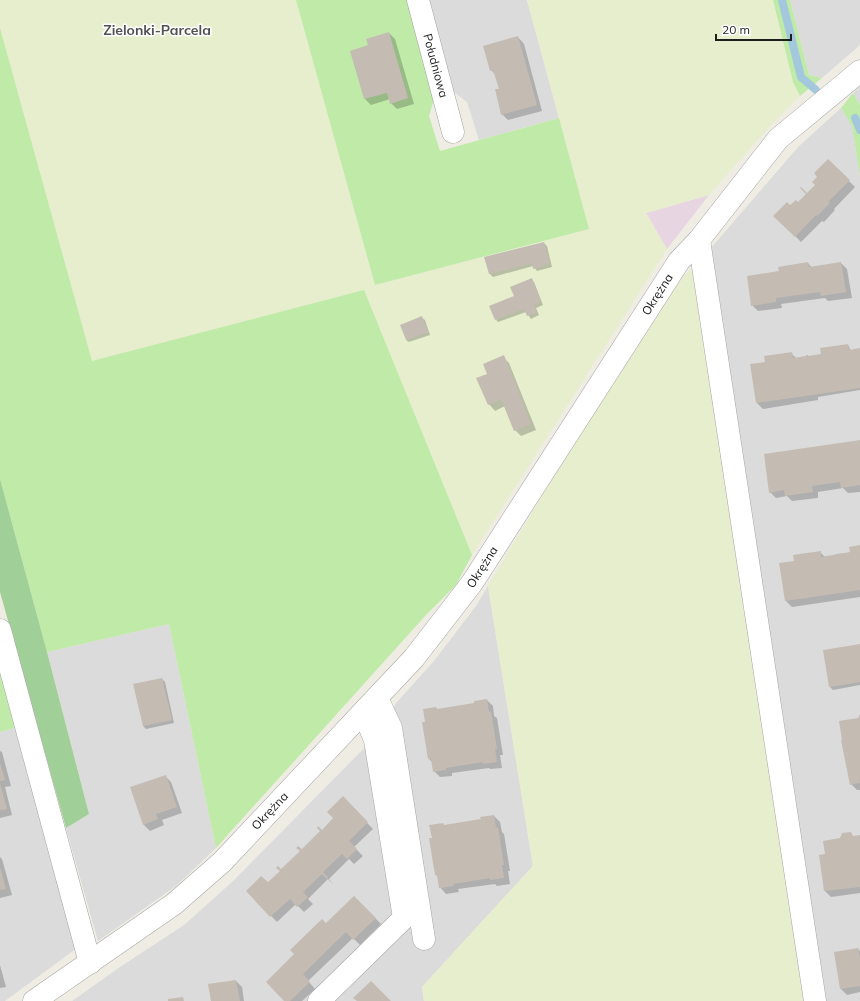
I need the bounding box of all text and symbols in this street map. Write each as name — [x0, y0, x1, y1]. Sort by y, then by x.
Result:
scale bar — [716, 16, 791, 42]
district label: Zielonki-Parcela — [103, 21, 211, 39]
text: 20 m — [722, 22, 750, 37]
street label: Południowa — [420, 32, 452, 99]
street label: Okrężna — [638, 271, 676, 318]
street label: Okrężna — [463, 543, 501, 591]
street label: Okrężna — [248, 789, 291, 833]

